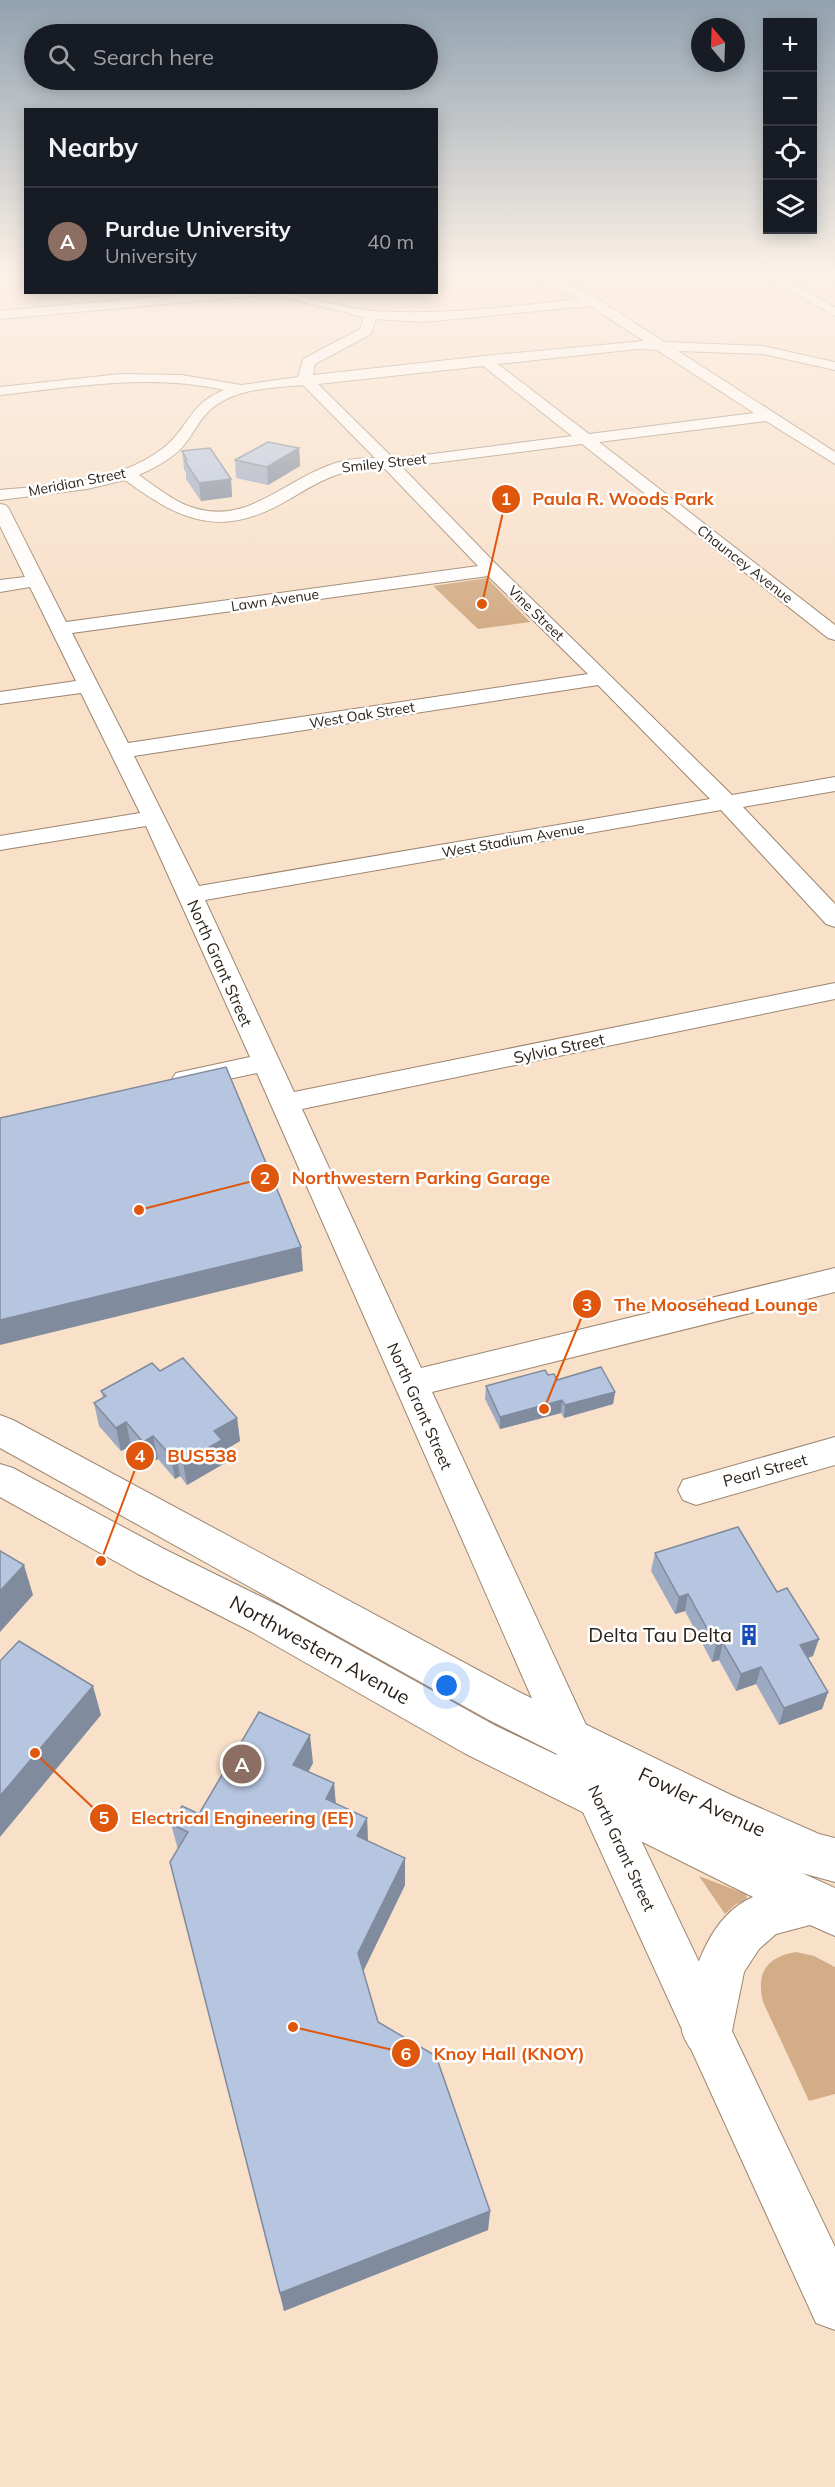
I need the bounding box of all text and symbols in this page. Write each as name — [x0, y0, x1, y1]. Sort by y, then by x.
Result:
north arrow — [691, 18, 745, 72]
map controls — [763, 18, 817, 234]
button: + — [763, 18, 817, 72]
search box — [24, 24, 438, 90]
icon: search — [45, 41, 78, 74]
text: Search here — [93, 43, 214, 71]
button: − — [763, 72, 817, 126]
button: locate — [763, 126, 817, 180]
text: Nearby — [48, 131, 138, 164]
button: layers — [763, 180, 817, 234]
text: Purdue University — [105, 215, 291, 243]
text: A — [60, 229, 75, 254]
text: 40 m — [367, 229, 414, 254]
text: University — [105, 243, 197, 268]
street label: Smiley Street — [341, 450, 427, 476]
street label: Meridian Street — [27, 464, 127, 500]
callout: Paula R. Woods Park — [491, 481, 726, 517]
text: 1 — [501, 487, 511, 510]
text: Paula R. Woods Park — [532, 487, 715, 510]
street label: Chauncey Avenue — [694, 521, 796, 607]
street label: Vine Street — [504, 582, 568, 644]
street label: Lawn Avenue — [230, 585, 320, 615]
street label: West Oak Street — [308, 698, 416, 732]
street label: West Stadium Avenue — [440, 819, 586, 861]
street label: North Grant Street — [183, 896, 257, 1030]
street label: Sylvia Street — [512, 1029, 607, 1067]
callout: Northwestern Parking Garage — [250, 1160, 562, 1196]
text: 2 — [260, 1166, 270, 1189]
text: Northwestern Parking Garage — [292, 1166, 550, 1189]
callout: The Moosehead Lounge — [572, 1286, 830, 1322]
text: 3 — [582, 1293, 592, 1316]
text: The Moosehead Lounge — [614, 1293, 818, 1316]
street label: North Grant Street — [383, 1339, 457, 1473]
callout: BUS538 — [125, 1438, 249, 1474]
text: 4 — [135, 1444, 146, 1467]
text: BUS538 — [167, 1444, 237, 1467]
street label: Pearl Street — [721, 1449, 810, 1491]
street label: Northwestern Avenue — [226, 1590, 415, 1710]
place label: Delta Tau Delta — [588, 1622, 732, 1647]
building icon: Delta Tau Delta — [737, 1623, 761, 1647]
your location — [432, 1671, 461, 1700]
pin: A — [222, 1742, 262, 1786]
street label: Fowler Avenue — [635, 1761, 770, 1842]
street label: North Grant Street — [584, 1782, 660, 1915]
callout: Electrical Engineering (EE) — [89, 1800, 367, 1836]
text: 5 — [99, 1806, 110, 1829]
text: Electrical Engineering (EE) — [131, 1806, 355, 1829]
callout: Knoy Hall (KNOY) — [391, 2035, 596, 2071]
text: 6 — [401, 2042, 412, 2065]
text: Knoy Hall (KNOY) — [433, 2042, 585, 2065]

